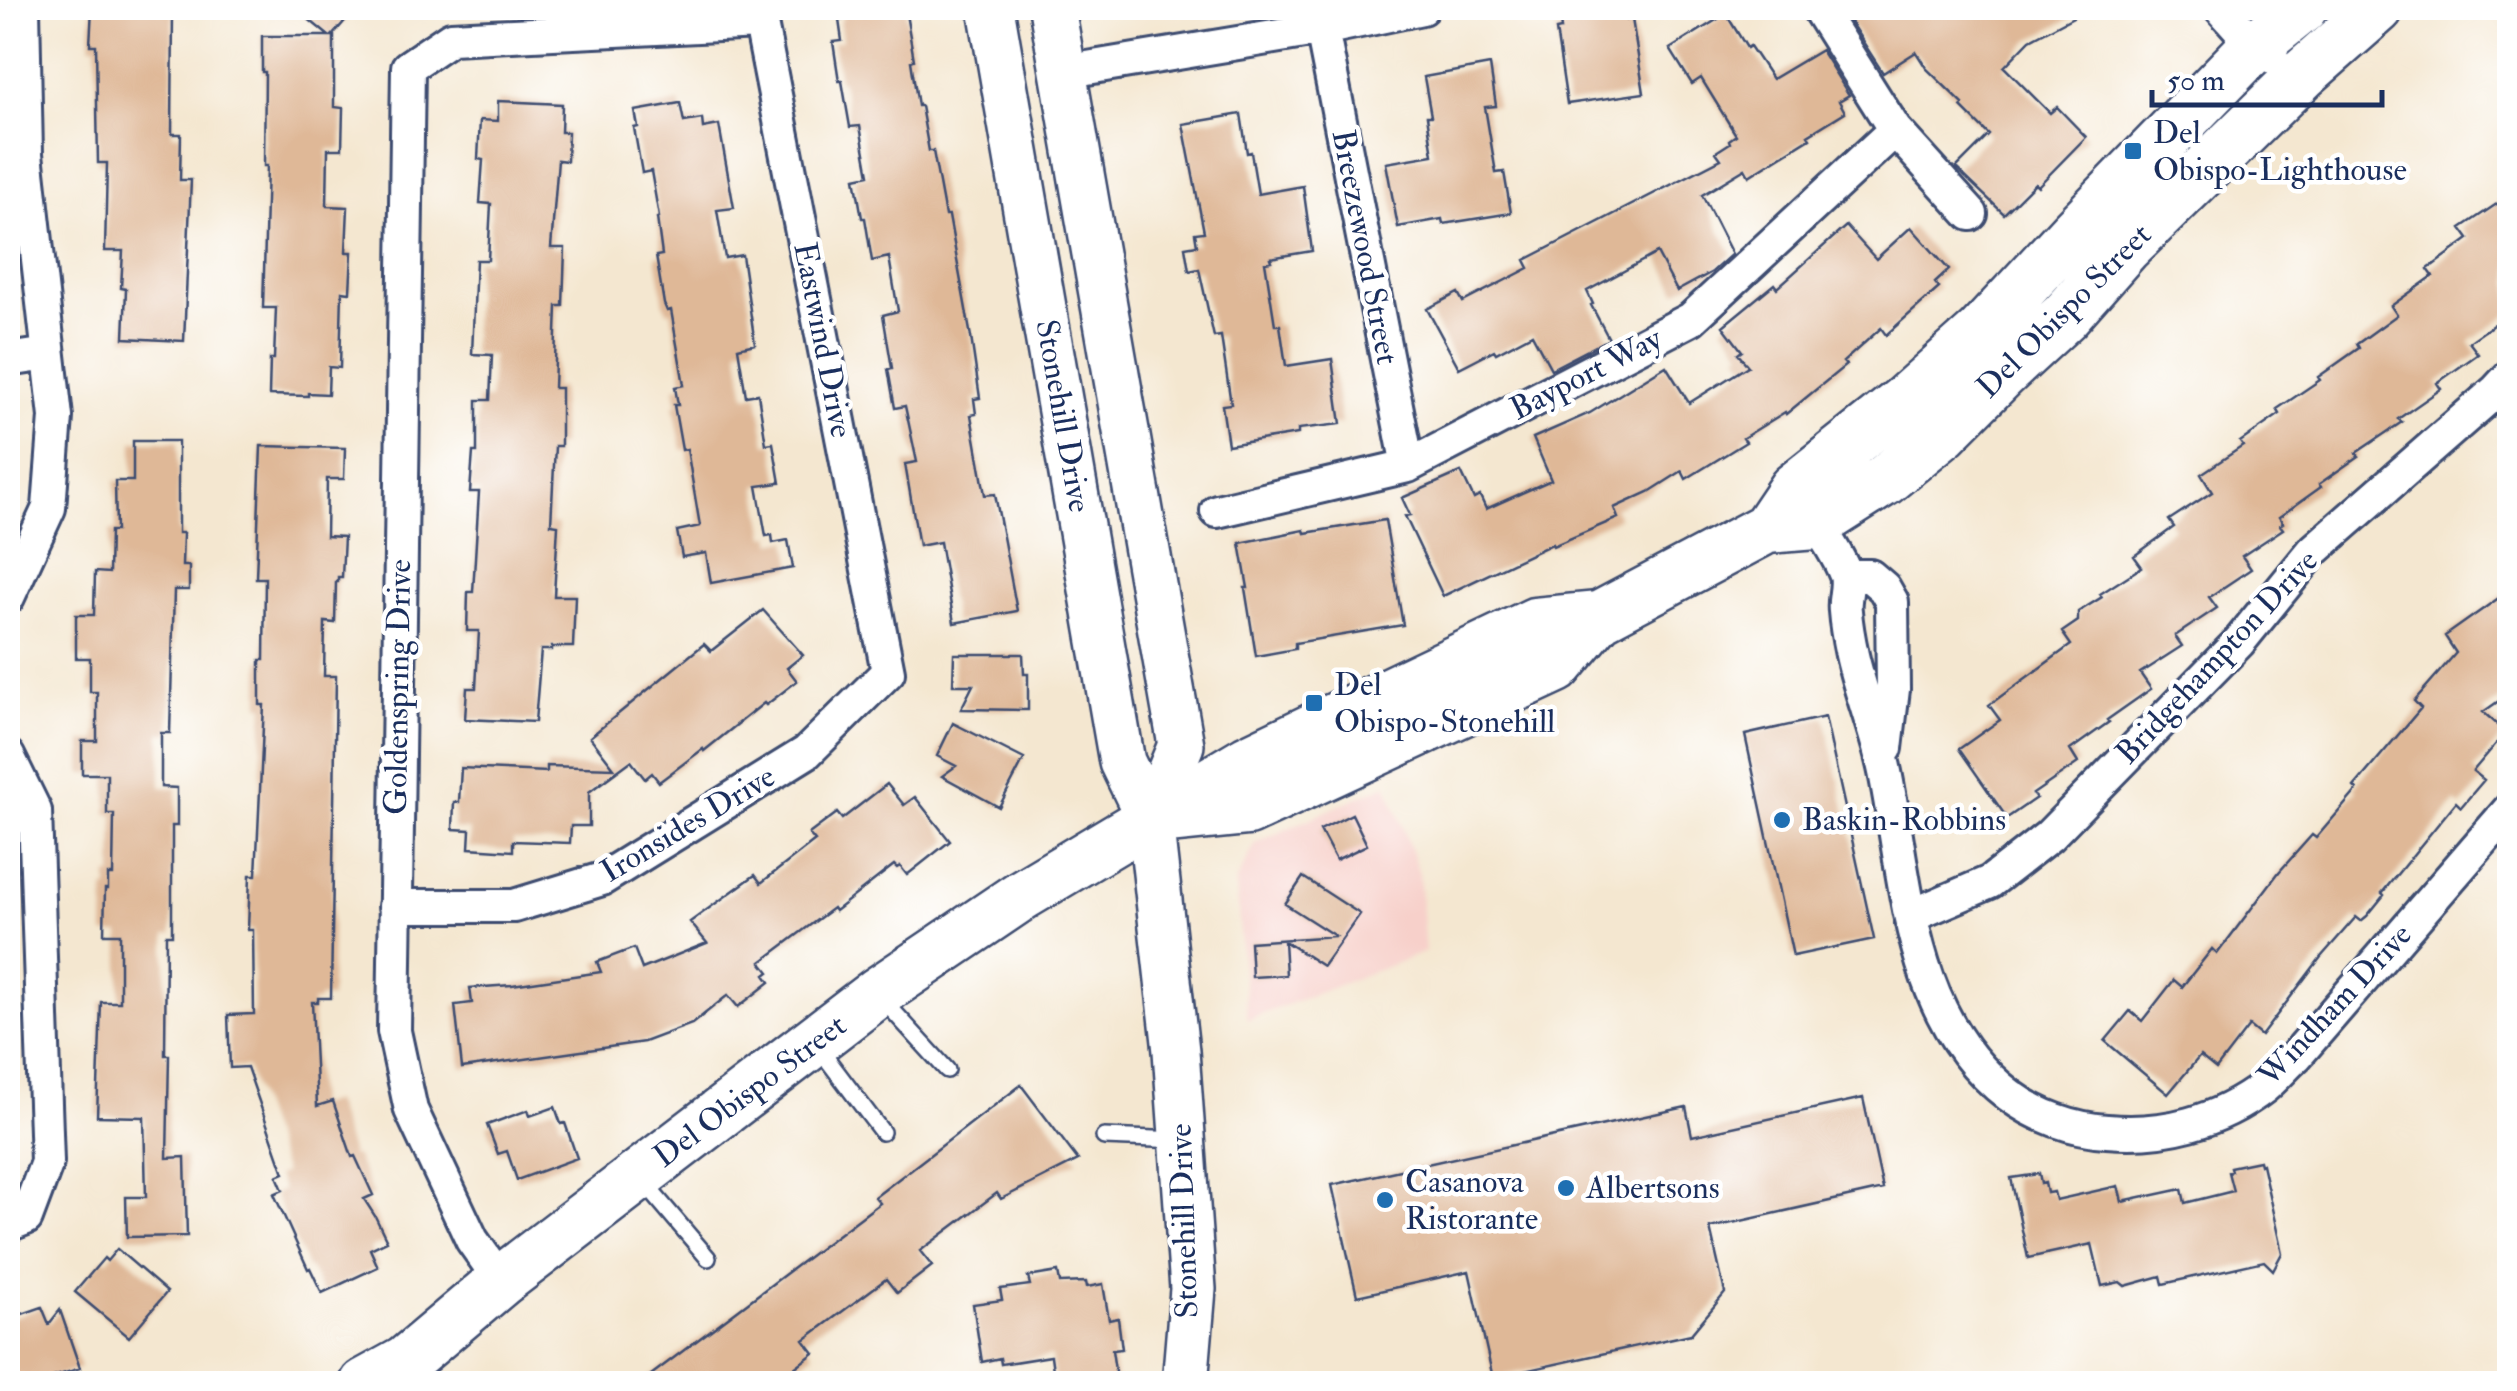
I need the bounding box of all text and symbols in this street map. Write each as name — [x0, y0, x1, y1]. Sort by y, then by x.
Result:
scale bar — [2152, 45, 2382, 107]
text: 50 m — [2167, 62, 2225, 99]
place label: Del Obispo-Lighthouse — [2153, 113, 2407, 190]
street label: Breezewood Street — [1323, 126, 1407, 368]
marker: Del Obispo-Lighthouse — [2122, 140, 2144, 162]
street label: Del Obispo Street — [1968, 215, 2160, 407]
street label: Eastwind Drive — [784, 239, 862, 441]
street label: Stonehill Drive — [1026, 316, 1100, 516]
street label: Bayport Way — [1503, 318, 1669, 429]
street label: Bridgehampton Drive — [2107, 541, 2327, 773]
street label: Goldenspring Drive — [376, 559, 420, 815]
place label: Del Obispo-Stonehill — [1334, 665, 1555, 742]
marker: Del Obispo-Stonehill — [1303, 692, 1325, 714]
street label: Ironsides Drive — [594, 756, 782, 892]
place label: Baskin-Robbins — [1802, 800, 2006, 840]
marker: Baskin-Robbins — [1771, 809, 1793, 831]
street label: Windham Drive — [2249, 915, 2421, 1095]
street label: Del Obispo Street — [646, 1006, 854, 1176]
street label: Stonehill Drive — [1161, 1123, 1207, 1319]
place label: Casanova Ristorante — [1405, 1162, 1538, 1239]
place label: Albertsons — [1585, 1168, 1720, 1208]
marker: Albertsons — [1555, 1177, 1577, 1199]
marker: Casanova Ristorante — [1374, 1189, 1396, 1211]

